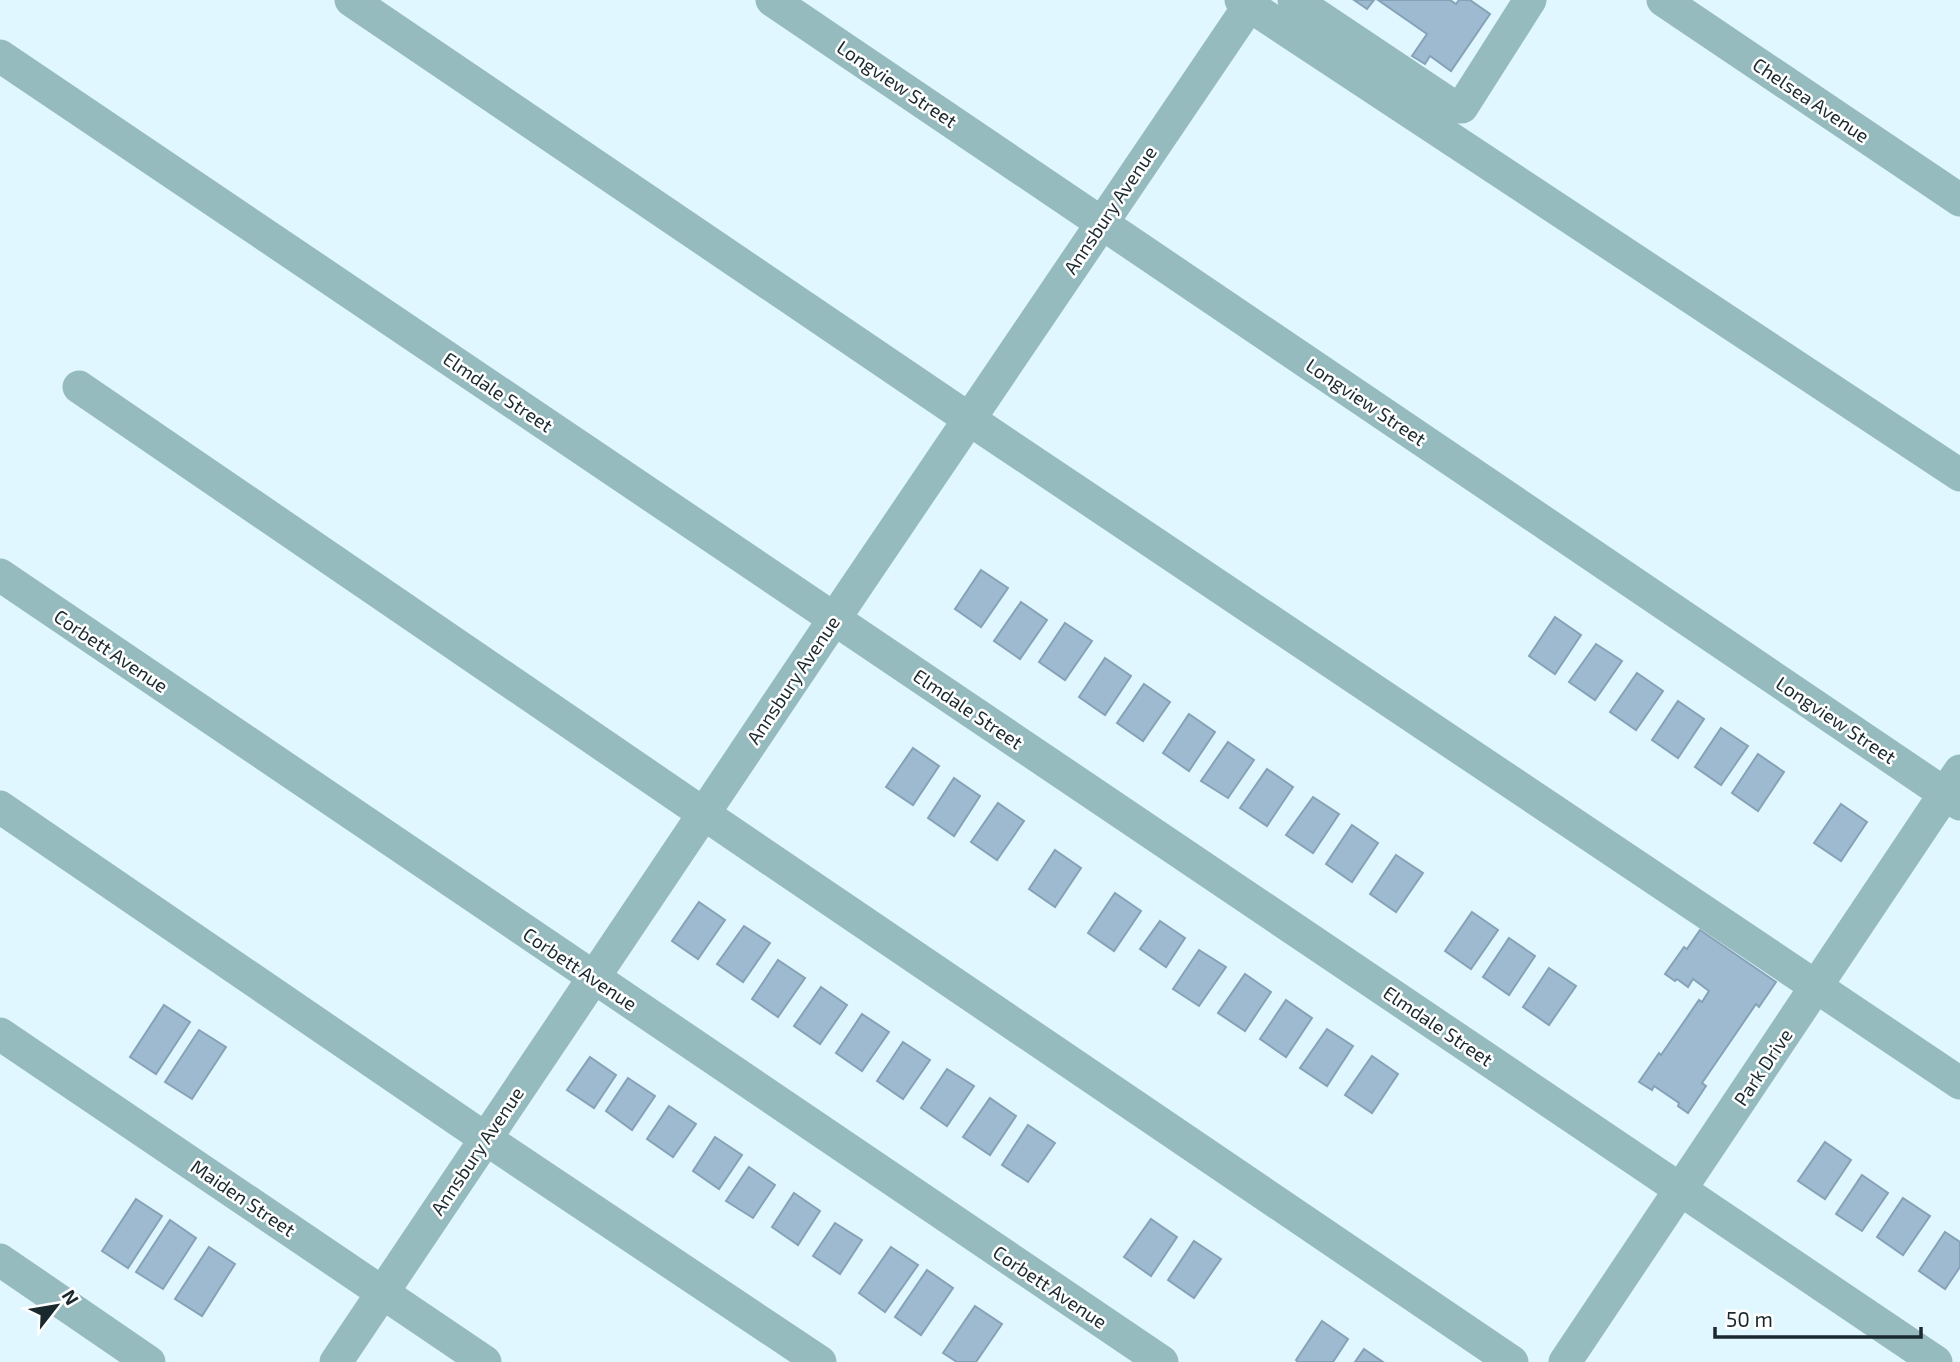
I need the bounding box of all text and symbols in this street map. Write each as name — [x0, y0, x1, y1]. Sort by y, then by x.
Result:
street label: Longview Street — [833, 35, 962, 132]
street label: Chelsea Avenue — [1749, 52, 1874, 147]
street label: Annsbury Avenue — [1058, 141, 1161, 278]
street label: Elmdale Street — [439, 347, 557, 437]
street label: Longview Street — [1302, 353, 1431, 450]
street label: Corbett Avenue — [50, 604, 173, 697]
street label: Annsbury Avenue — [741, 611, 844, 748]
street label: Elmdale Street — [909, 664, 1027, 754]
street label: Longview Street — [1772, 671, 1901, 768]
street label: Corbett Avenue — [519, 922, 642, 1015]
street label: Elmdale Street — [1379, 981, 1497, 1071]
street label: Park Drive — [1728, 1024, 1797, 1110]
street label: Annsbury Avenue — [425, 1082, 528, 1219]
street label: Maiden Street — [187, 1154, 300, 1241]
street label: Corbett Avenue — [989, 1240, 1112, 1333]
north arrow — [21, 1271, 91, 1341]
text: N — [58, 1285, 84, 1309]
scale bar — [1715, 1296, 1922, 1340]
text: 50 m — [1726, 1306, 1773, 1331]

